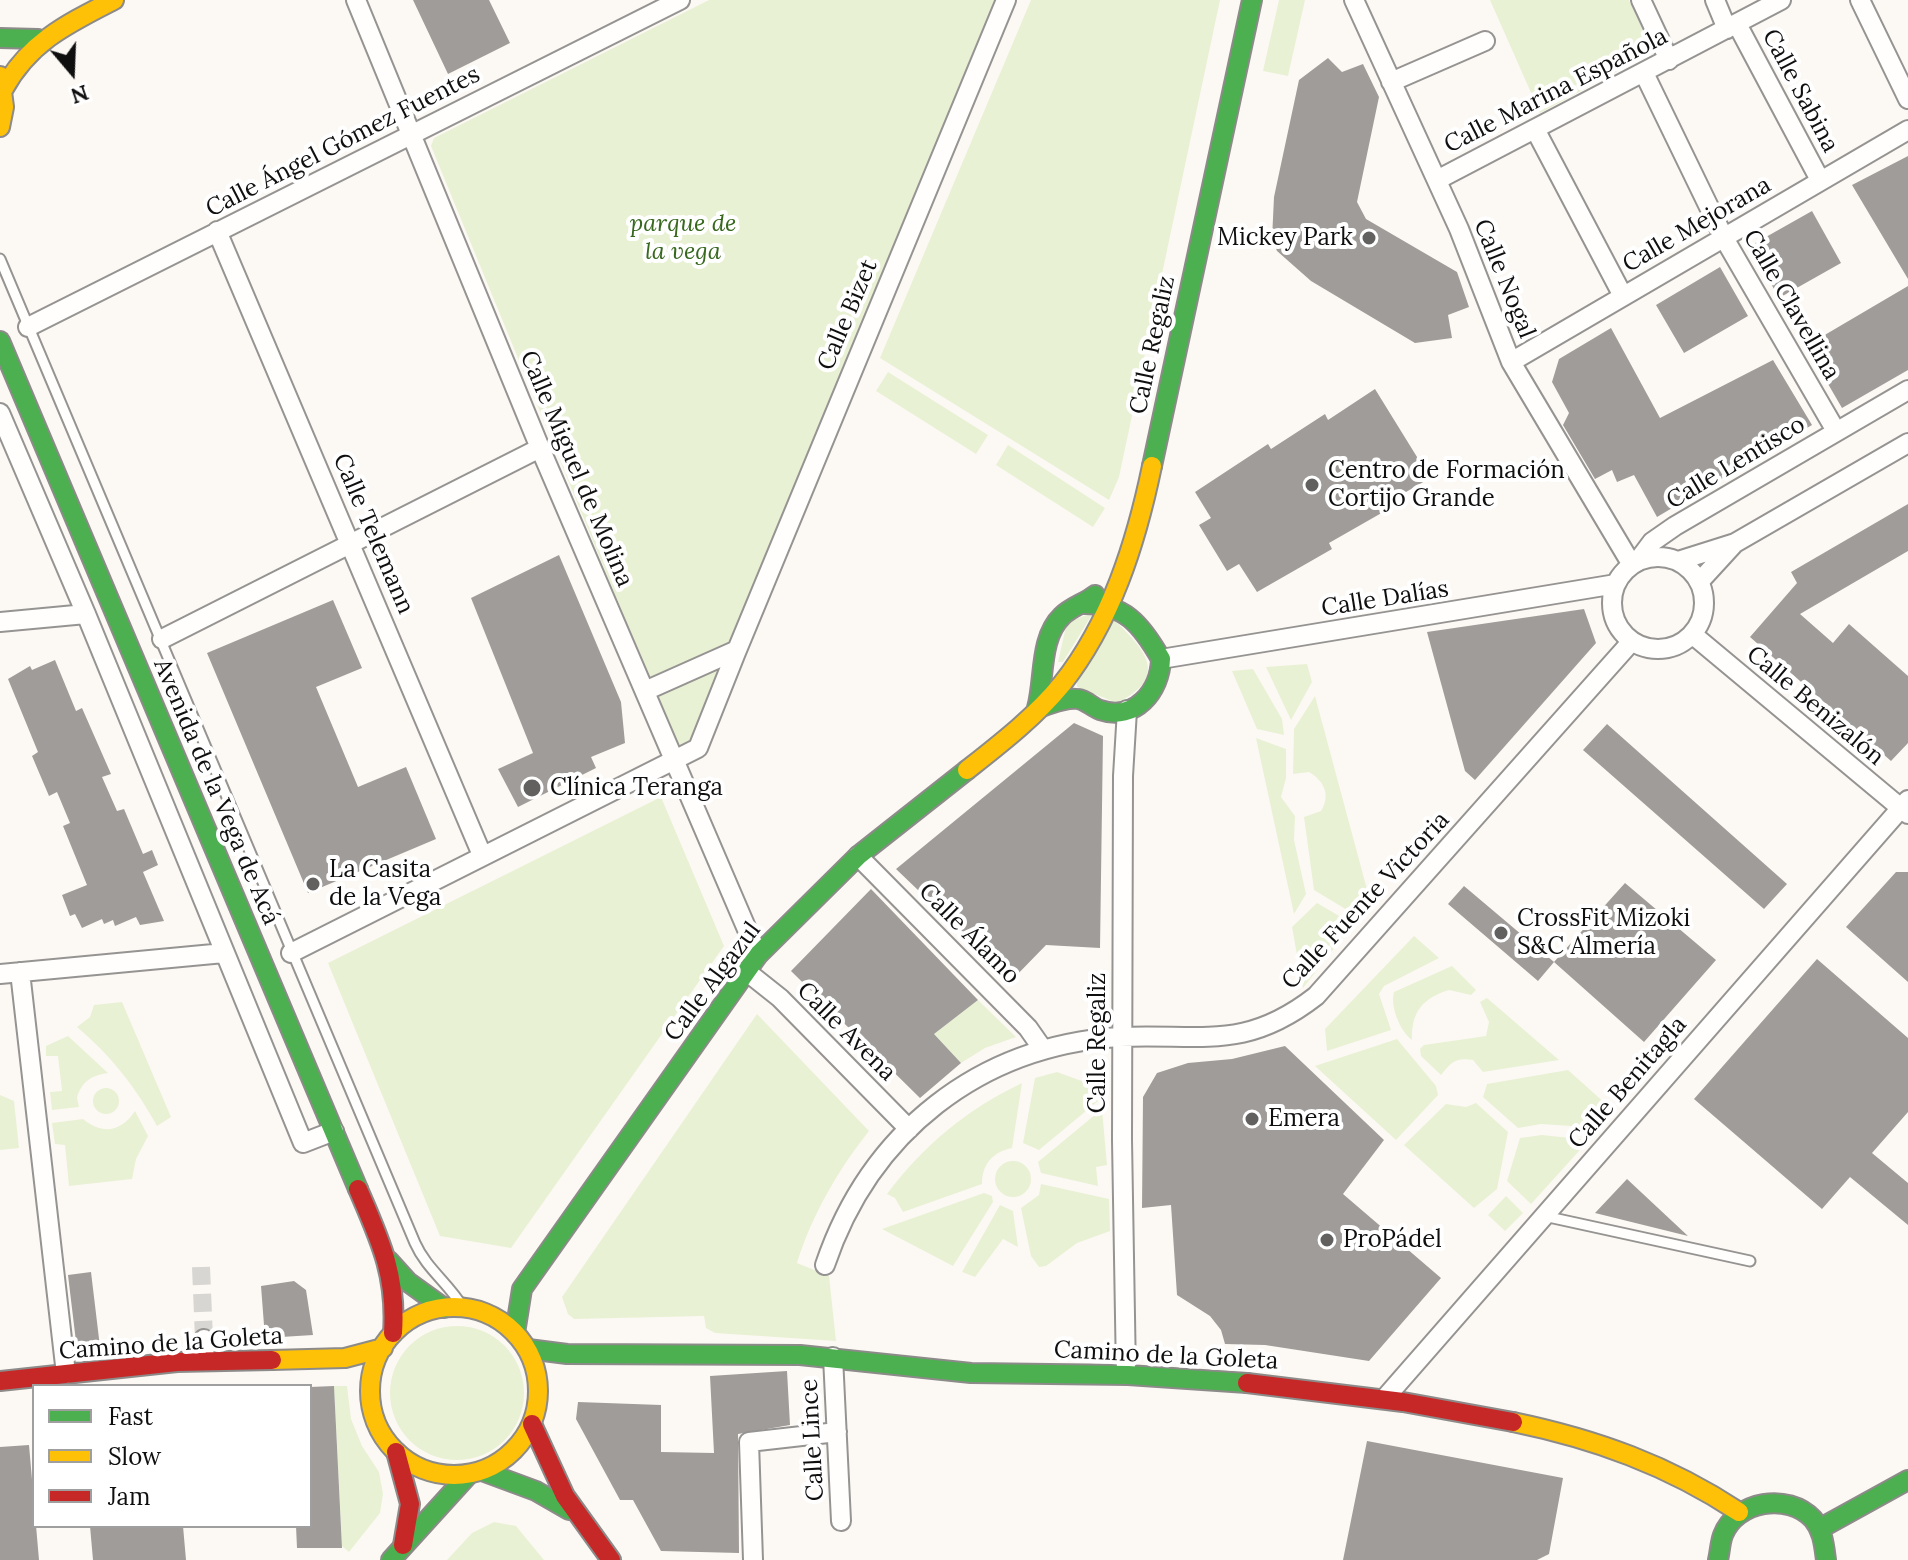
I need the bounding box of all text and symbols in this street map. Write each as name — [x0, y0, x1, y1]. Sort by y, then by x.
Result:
street label: Calle Marina Española — [1440, 22, 1672, 160]
street label: Calle Sabina — [1756, 25, 1844, 157]
north arrow — [32, 32, 112, 112]
street label: Calle Ángel Gómez Fuentes — [201, 60, 485, 224]
text: N — [67, 79, 92, 111]
street label: Calle Mejorana — [1618, 171, 1776, 279]
park label: parque de la vega — [630, 210, 736, 266]
street label: Calle Nogal — [1467, 215, 1541, 343]
place label: Mickey Park — [1217, 224, 1353, 252]
street label: Calle Clavellina — [1736, 225, 1846, 385]
marker: Mickey Park — [1360, 229, 1378, 247]
street label: Calle Bizet — [812, 255, 884, 375]
street label: Calle Regaliz — [1124, 273, 1182, 417]
street label: Calle Miguel de Molina — [513, 347, 639, 591]
street label: Calle Lentisco — [1661, 410, 1811, 516]
street label: Calle Telemann — [326, 450, 420, 618]
place label: Centro de Formación Cortijo Grande — [1328, 457, 1565, 513]
marker: Centro de Formación Cortijo Grande — [1303, 476, 1321, 494]
street label: Calle Dalías — [1319, 575, 1451, 623]
street label: Calle Benizalón — [1740, 640, 1890, 772]
street label: Avenida de la Vega de Acá — [147, 655, 285, 929]
place label: Clínica Teranga — [550, 774, 723, 802]
marker: Clínica Teranga — [521, 777, 543, 799]
street label: Calle Fuente Victoria — [1276, 806, 1456, 996]
place label: La Casita de la Vega — [329, 856, 441, 912]
marker: La Casita de la Vega — [304, 875, 322, 893]
street label: Calle Álamo — [913, 878, 1025, 990]
place label: CrossFit Mizoki S&C Almería — [1517, 905, 1690, 961]
street label: Calle Algazul — [659, 917, 767, 1047]
marker: CrossFit Mizoki S&C Almería — [1492, 924, 1510, 942]
street label: Calle Regaliz — [1084, 973, 1112, 1113]
street label: Calle Avena — [791, 977, 901, 1087]
street label: Calle Benitagla — [1563, 1011, 1693, 1155]
place label: Emera — [1268, 1105, 1340, 1133]
marker: Emera — [1243, 1110, 1261, 1128]
place label: ProPádel — [1343, 1226, 1442, 1254]
marker: ProPádel — [1318, 1231, 1336, 1249]
street label: Camino de la Goleta — [58, 1322, 284, 1366]
street label: Camino de la Goleta — [1053, 1336, 1279, 1376]
street label: Calle Lince — [795, 1378, 831, 1502]
legend — [32, 1384, 312, 1528]
text: Fast — [108, 1401, 153, 1432]
text: Slow — [108, 1441, 161, 1472]
text: Jam — [108, 1481, 150, 1512]

